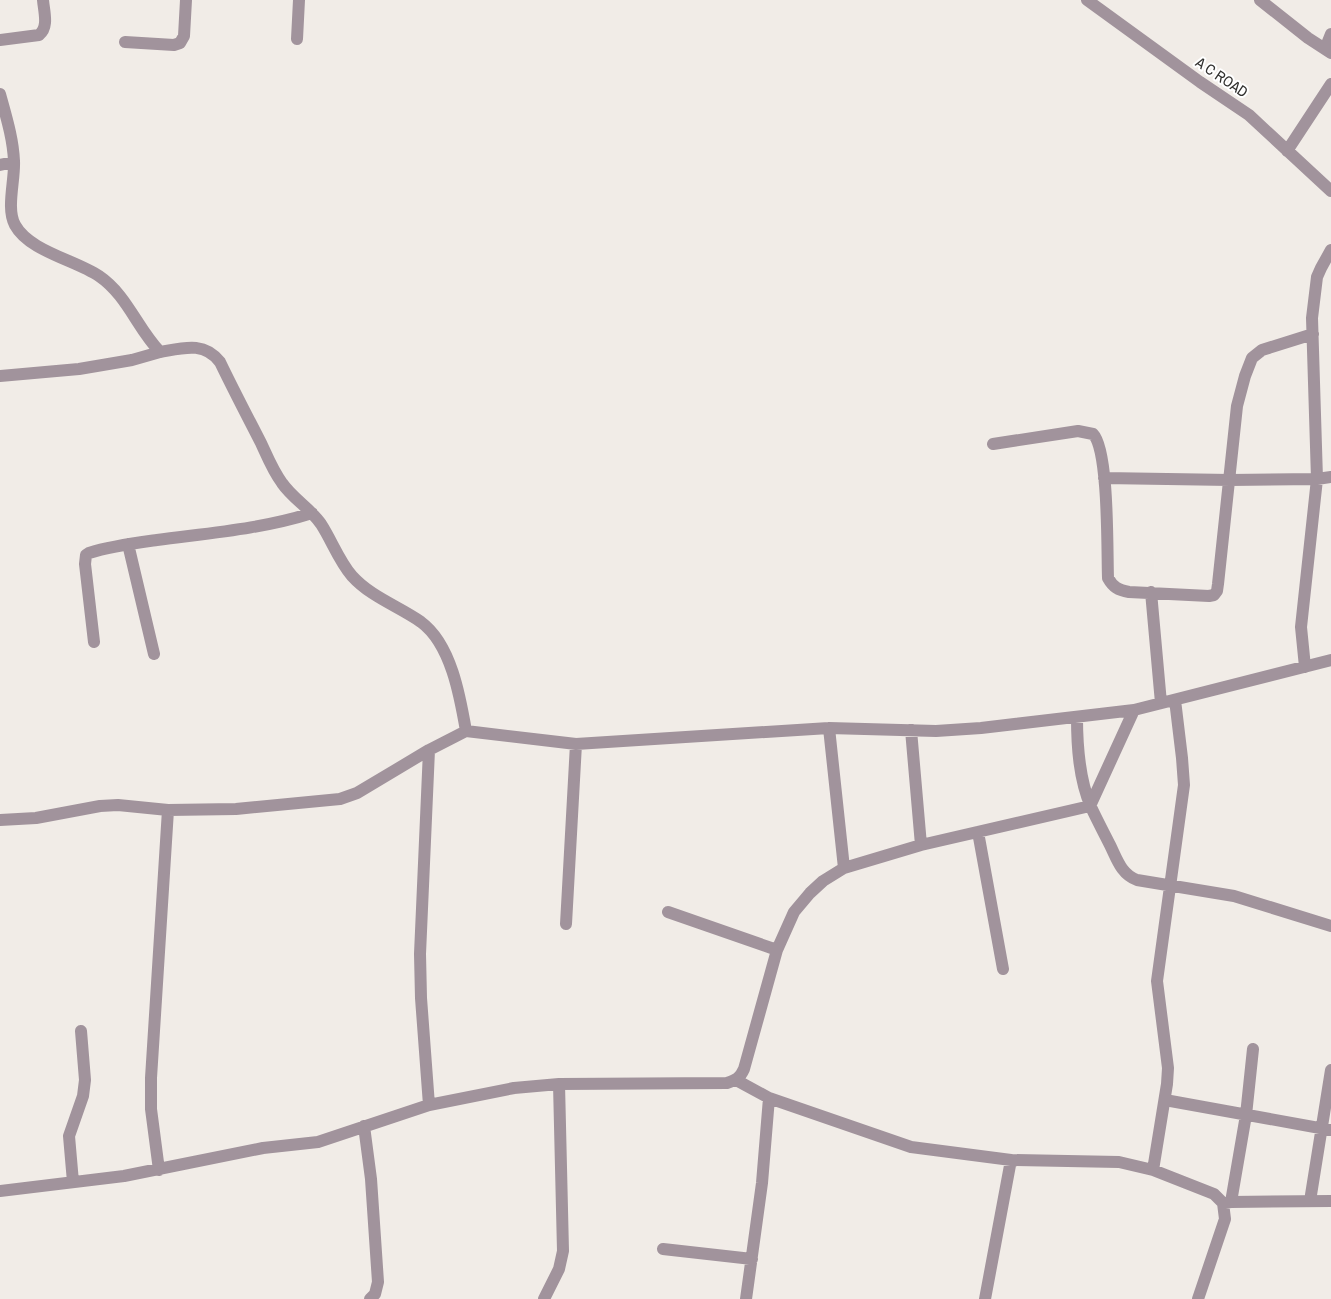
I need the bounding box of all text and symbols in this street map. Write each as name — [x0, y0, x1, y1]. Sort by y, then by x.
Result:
street label: A C ROAD — [1191, 51, 1252, 102]

